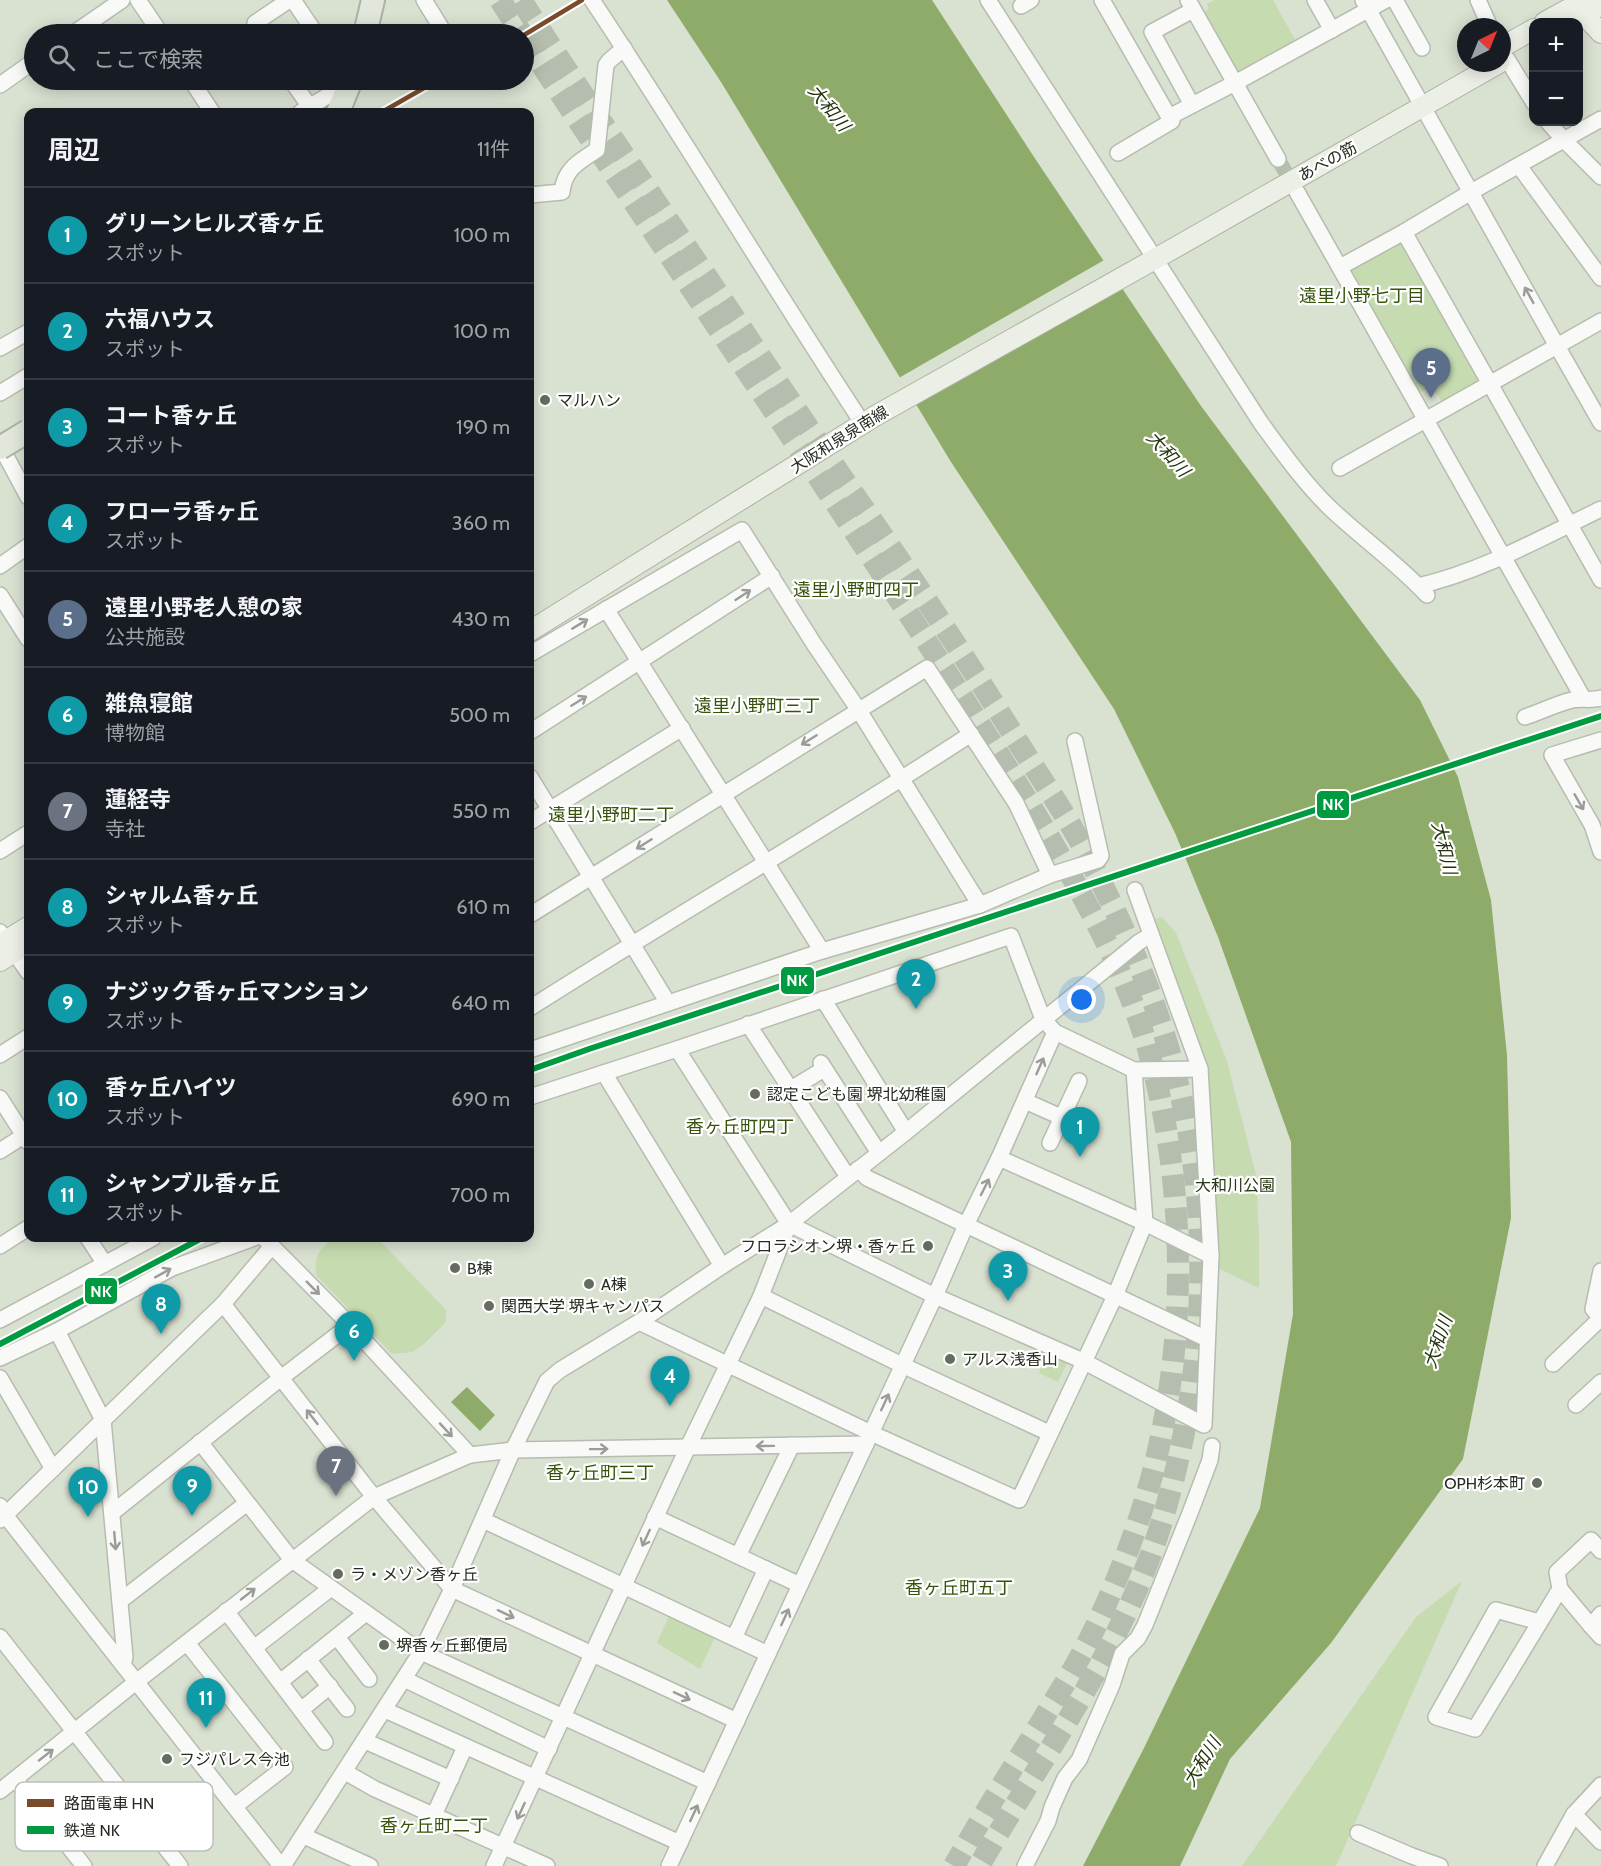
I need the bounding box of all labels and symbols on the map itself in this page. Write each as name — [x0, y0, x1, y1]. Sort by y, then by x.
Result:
north arrow — [1457, 18, 1511, 72]
water label: 大和川 — [803, 80, 856, 137]
street label: あべの筋 — [1295, 138, 1360, 185]
district label: 遠里小野七丁目 — [1299, 285, 1425, 307]
one-way arrow — [1522, 287, 1534, 304]
pin: 5 — [1412, 348, 1450, 398]
place label: マルハン — [557, 391, 621, 410]
marker: マルハン — [538, 393, 552, 407]
street label: 大阪和泉泉南線 — [787, 402, 892, 477]
water label: 大和川 — [1142, 427, 1196, 483]
district label: 遠里小野町四丁 — [793, 579, 919, 601]
one-way arrow — [734, 589, 750, 601]
one-way arrow — [571, 618, 588, 630]
one-way arrow — [570, 695, 587, 707]
district label: 遠里小野町三丁 — [694, 695, 820, 717]
one-way arrow — [801, 735, 818, 747]
line badge: NK — [1316, 790, 1350, 819]
one-way arrow — [1574, 793, 1586, 810]
text: NK — [1322, 795, 1344, 814]
district label: 遠里小野町二丁 — [548, 804, 674, 826]
water label: 大和川 — [1427, 819, 1462, 879]
one-way arrow — [636, 839, 653, 851]
pin: 2 — [896, 960, 936, 1009]
line badge: NK — [780, 966, 815, 995]
text: NK — [786, 971, 808, 990]
your location — [1067, 985, 1096, 1014]
one-way arrow — [1035, 1058, 1046, 1076]
place label: 認定こども園 堺北幼稚園 — [767, 1085, 947, 1104]
marker: 認定こども園 堺北幼稚園 — [748, 1087, 762, 1101]
pin: 1 — [1060, 1108, 1100, 1157]
district label: 香ヶ丘町四丁 — [686, 1116, 794, 1138]
park label: 大和川公園 — [1195, 1176, 1275, 1195]
one-way arrow — [979, 1179, 991, 1197]
place label: フロラシオン堺・香ヶ丘 — [740, 1237, 916, 1256]
marker: フロラシオン堺・香ヶ丘 — [921, 1239, 935, 1253]
pin: 3 — [988, 1252, 1028, 1301]
place label: B棟 — [467, 1259, 493, 1278]
marker: B棟 — [448, 1261, 462, 1275]
one-way arrow — [154, 1267, 171, 1279]
place label: A棟 — [601, 1275, 627, 1294]
line badge: NK — [84, 1277, 118, 1305]
marker: A棟 — [582, 1277, 596, 1291]
one-way arrow — [305, 1280, 320, 1295]
text: NK — [90, 1282, 112, 1301]
pin: 8 — [142, 1284, 180, 1334]
place label: 関西大学 堺キャンパス — [501, 1297, 665, 1316]
marker: 関西大学 堺キャンパス — [482, 1299, 496, 1313]
water label: 大和川 — [1419, 1311, 1458, 1371]
pin: 6 — [334, 1312, 374, 1361]
place label: アルス浅香山 — [962, 1350, 1058, 1369]
marker: アルス浅香山 — [943, 1352, 957, 1366]
pin: 4 — [650, 1356, 690, 1406]
one-way arrow — [880, 1394, 891, 1412]
one-way arrow — [306, 1410, 318, 1426]
one-way arrow — [439, 1422, 454, 1437]
one-way arrow — [756, 1440, 776, 1451]
one-way arrow — [589, 1443, 609, 1454]
pin: 7 — [316, 1446, 356, 1496]
district label: 香ヶ丘町三丁 — [546, 1462, 654, 1484]
pin: 9 — [172, 1466, 212, 1516]
pin: 10 — [68, 1468, 107, 1517]
place label: OPH杉本町 — [1444, 1474, 1525, 1493]
marker: OPH杉本町 — [1530, 1476, 1544, 1490]
one-way arrow — [639, 1529, 651, 1547]
one-way arrow — [110, 1530, 121, 1550]
place label: ラ・メゾン香ヶ丘 — [350, 1565, 478, 1584]
marker: ラ・メゾン香ヶ丘 — [331, 1567, 345, 1581]
district label: 香ヶ丘町五丁 — [905, 1577, 1013, 1599]
one-way arrow — [240, 1588, 256, 1601]
one-way arrow — [496, 1608, 514, 1620]
one-way arrow — [780, 1609, 792, 1627]
place label: 堺香ヶ丘郵便局 — [396, 1636, 508, 1655]
marker: 堺香ヶ丘郵便局 — [377, 1638, 391, 1652]
pin: 11 — [186, 1678, 226, 1728]
one-way arrow — [673, 1690, 691, 1702]
water label: 大和川 — [1178, 1732, 1227, 1791]
one-way arrow — [38, 1748, 54, 1761]
place label: フジパレス今池 — [179, 1750, 290, 1769]
marker: フジパレス今池 — [160, 1752, 174, 1766]
legend — [15, 1782, 213, 1851]
text: 路面電車 HN — [64, 1794, 154, 1813]
one-way arrow — [514, 1801, 526, 1819]
one-way arrow — [688, 1804, 700, 1822]
district label: 香ヶ丘町二丁 — [380, 1815, 488, 1837]
text: 鉄道 NK — [64, 1821, 120, 1840]

